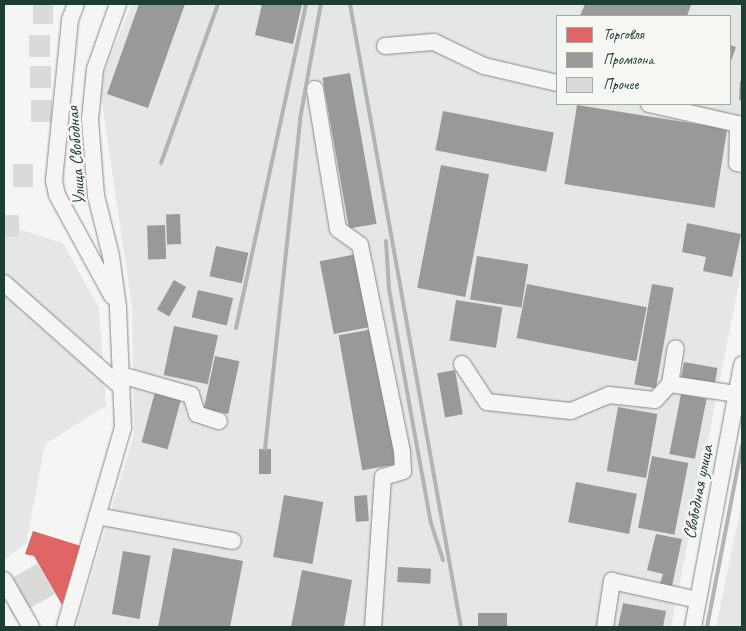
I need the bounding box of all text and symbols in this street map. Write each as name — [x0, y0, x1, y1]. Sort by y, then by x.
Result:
legend — [556, 15, 731, 105]
text: Торговля — [603, 25, 644, 44]
text: Промзона — [603, 50, 654, 69]
text: Прочее — [603, 75, 638, 94]
street label: Улица Свободная — [62, 106, 90, 206]
street label: Свободная улица — [678, 442, 718, 542]

